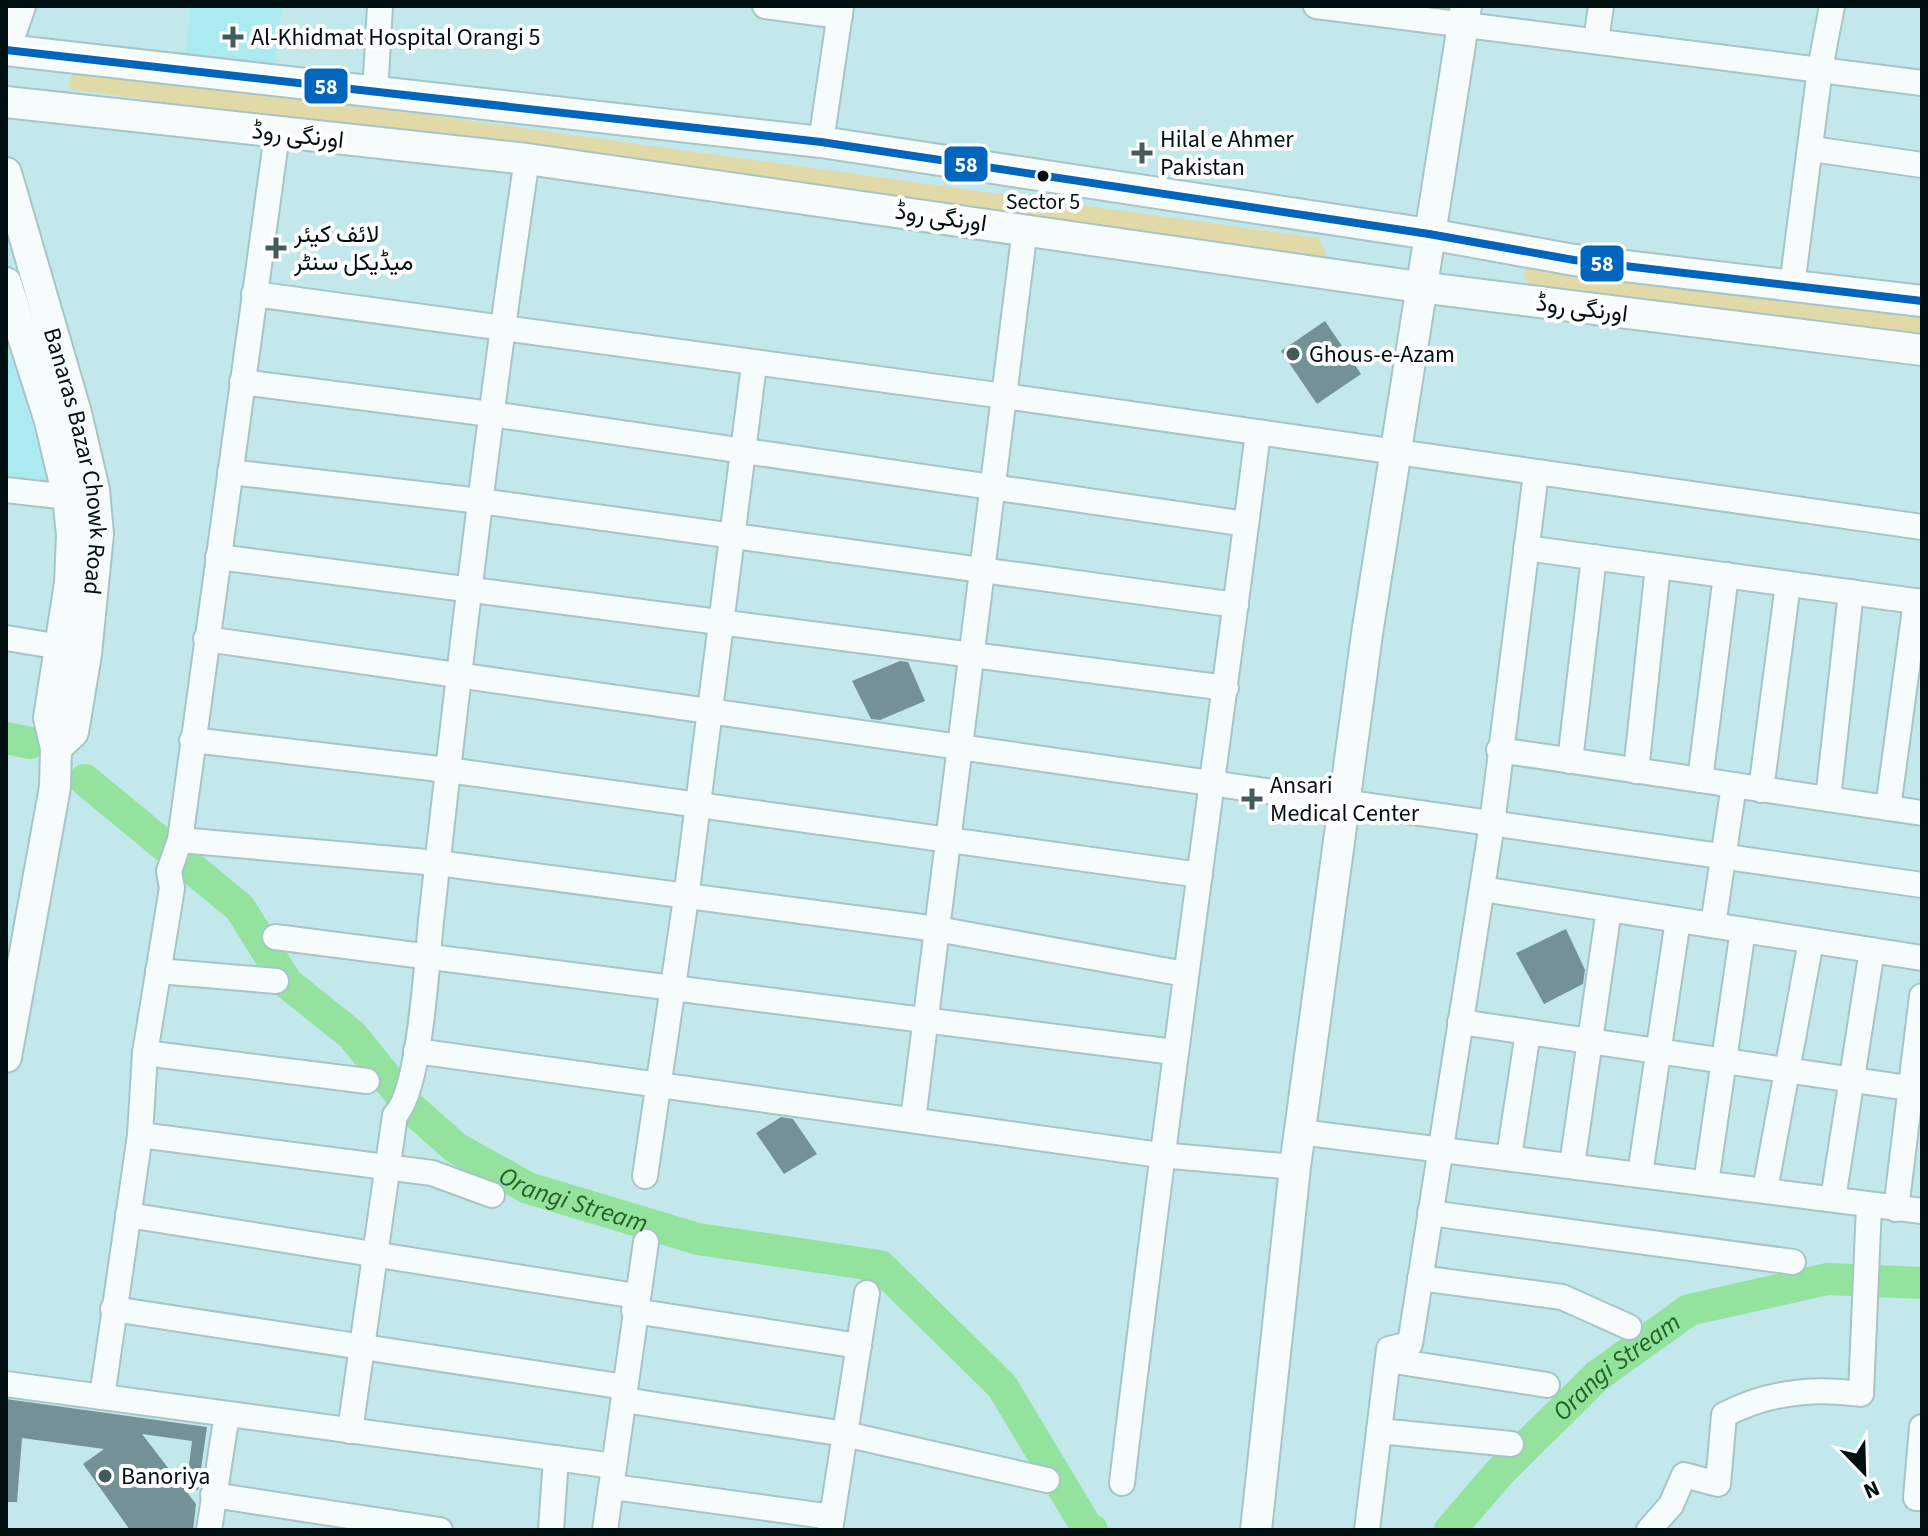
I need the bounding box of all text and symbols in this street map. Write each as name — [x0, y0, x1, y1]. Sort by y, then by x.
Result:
place label: Al-Khidmat Hospital Orangi 5 — [251, 20, 541, 55]
marker: Al-Khidmat Hospital Orangi 5 — [222, 26, 244, 48]
line badge: 58 — [303, 67, 349, 105]
text: 58 — [314, 71, 338, 103]
street label: اورنگی روڈ — [250, 113, 346, 158]
place label: Hilal e Ahmer Pakistan — [1160, 122, 1294, 185]
marker: Hilal e Ahmer Pakistan — [1131, 142, 1153, 164]
line badge: 58 — [943, 145, 989, 183]
text: 58 — [954, 149, 978, 181]
marker: Sector 5 — [1035, 168, 1051, 184]
place label: Sector 5 — [1006, 186, 1080, 218]
street label: اورنگی روڈ — [893, 194, 989, 241]
place label: لائف کیئر میڈیکل سنٹر — [293, 217, 413, 280]
marker: لائف کیئر میڈیکل سنٹر — [265, 237, 287, 259]
line badge: 58 — [1579, 244, 1625, 283]
text: 58 — [1590, 248, 1614, 280]
street label: اورنگی روڈ — [1534, 286, 1630, 331]
street label: Banaras Bazar Chowk Road — [34, 323, 115, 596]
place label: Ghous-e-Azam — [1309, 337, 1455, 372]
marker: Ghous-e-Azam — [1284, 345, 1302, 363]
place label: Ansari Medical Center — [1270, 768, 1420, 831]
marker: Ansari Medical Center — [1241, 788, 1263, 810]
water label: Orangi Stream — [492, 1157, 652, 1242]
water label: Orangi Stream — [1544, 1304, 1688, 1429]
north arrow — [1824, 1432, 1904, 1512]
place label: Banoriya — [121, 1459, 210, 1494]
marker: Banoriya — [96, 1467, 114, 1485]
text: N — [1858, 1472, 1884, 1507]

